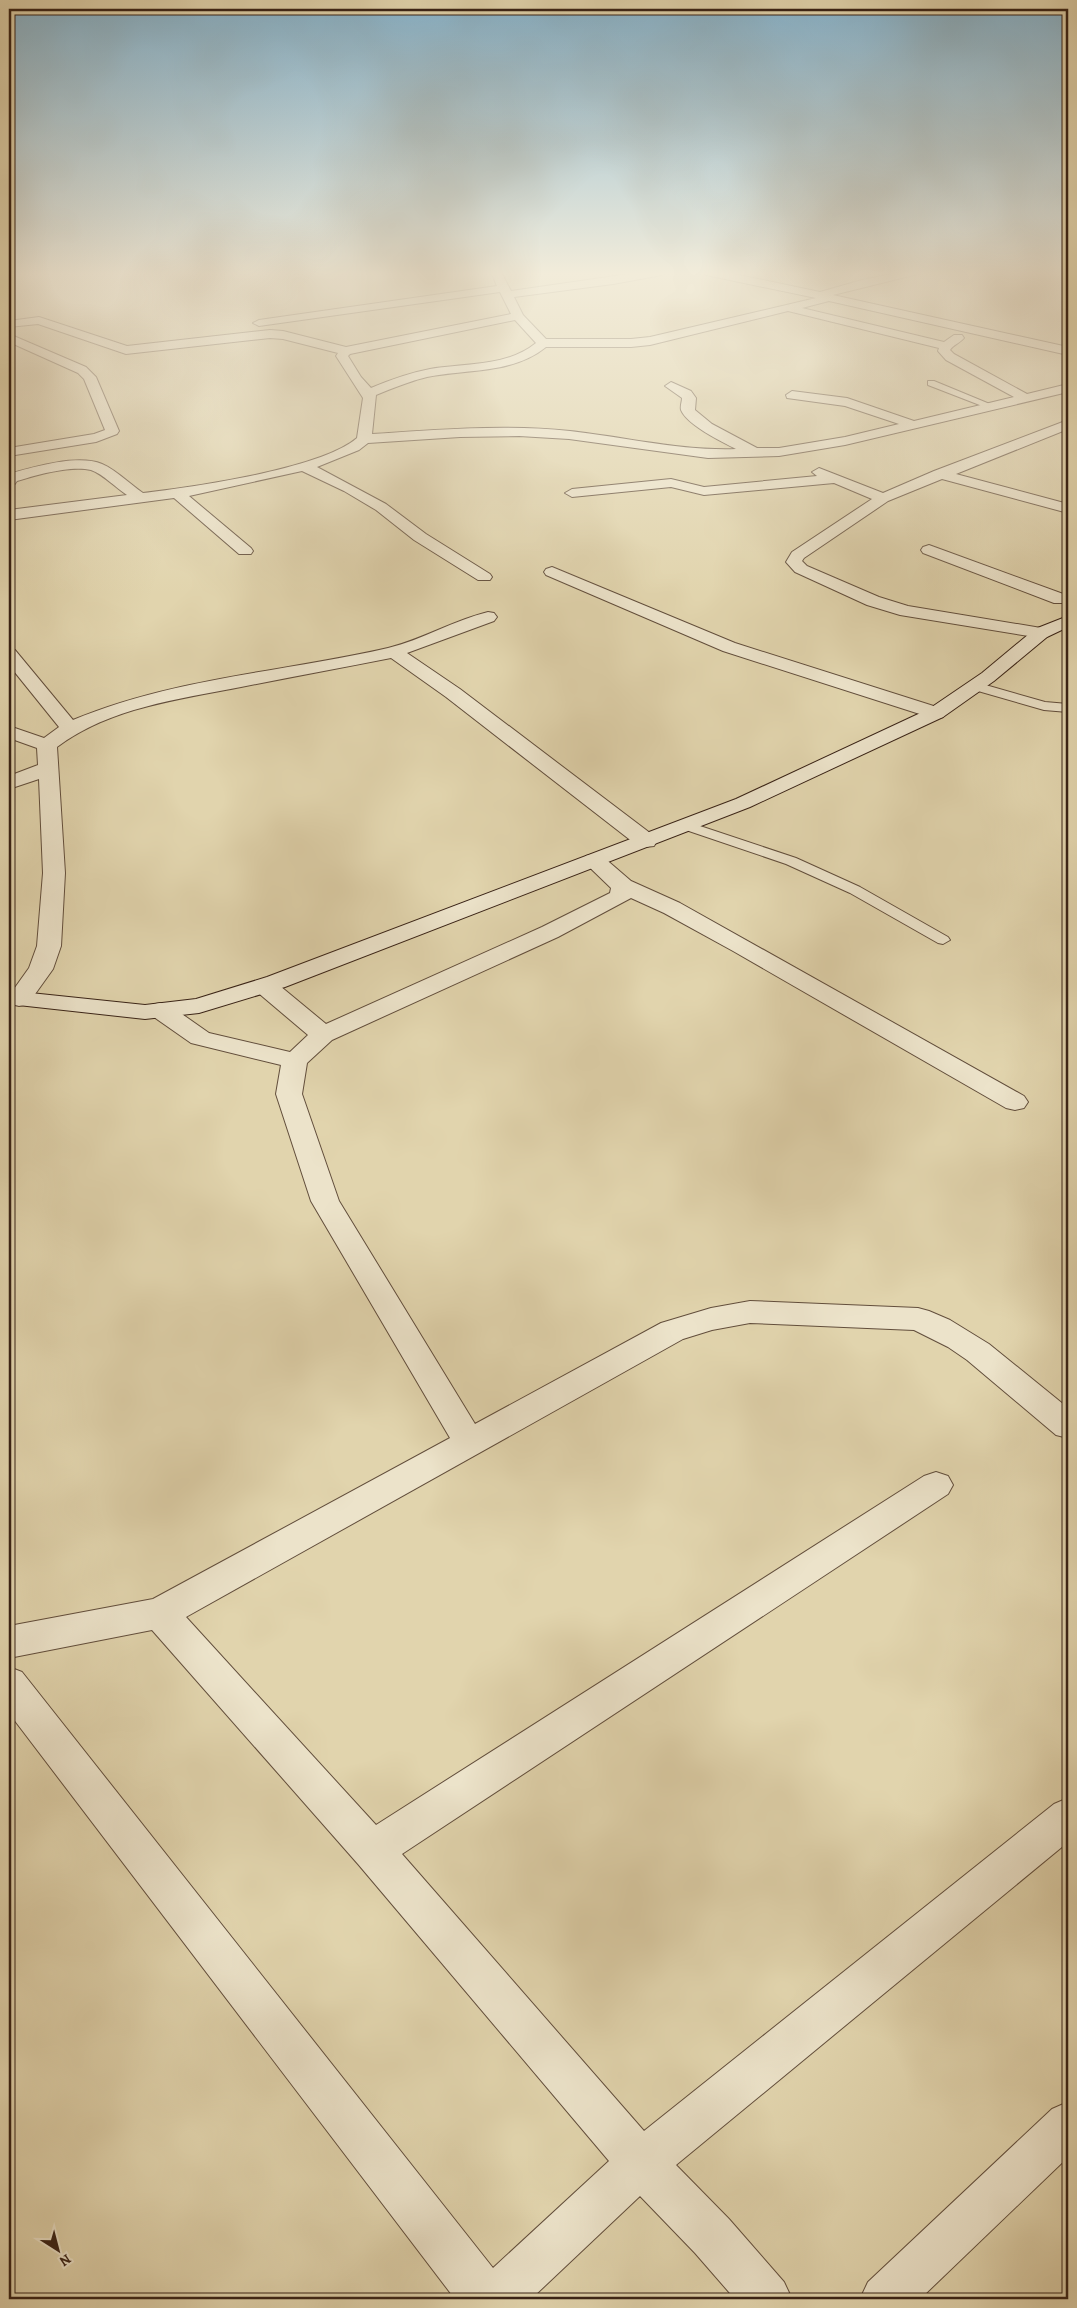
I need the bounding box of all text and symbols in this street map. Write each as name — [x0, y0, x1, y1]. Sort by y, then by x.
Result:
north arrow — [32, 2226, 82, 2276]
text: N — [56, 2249, 75, 2271]

